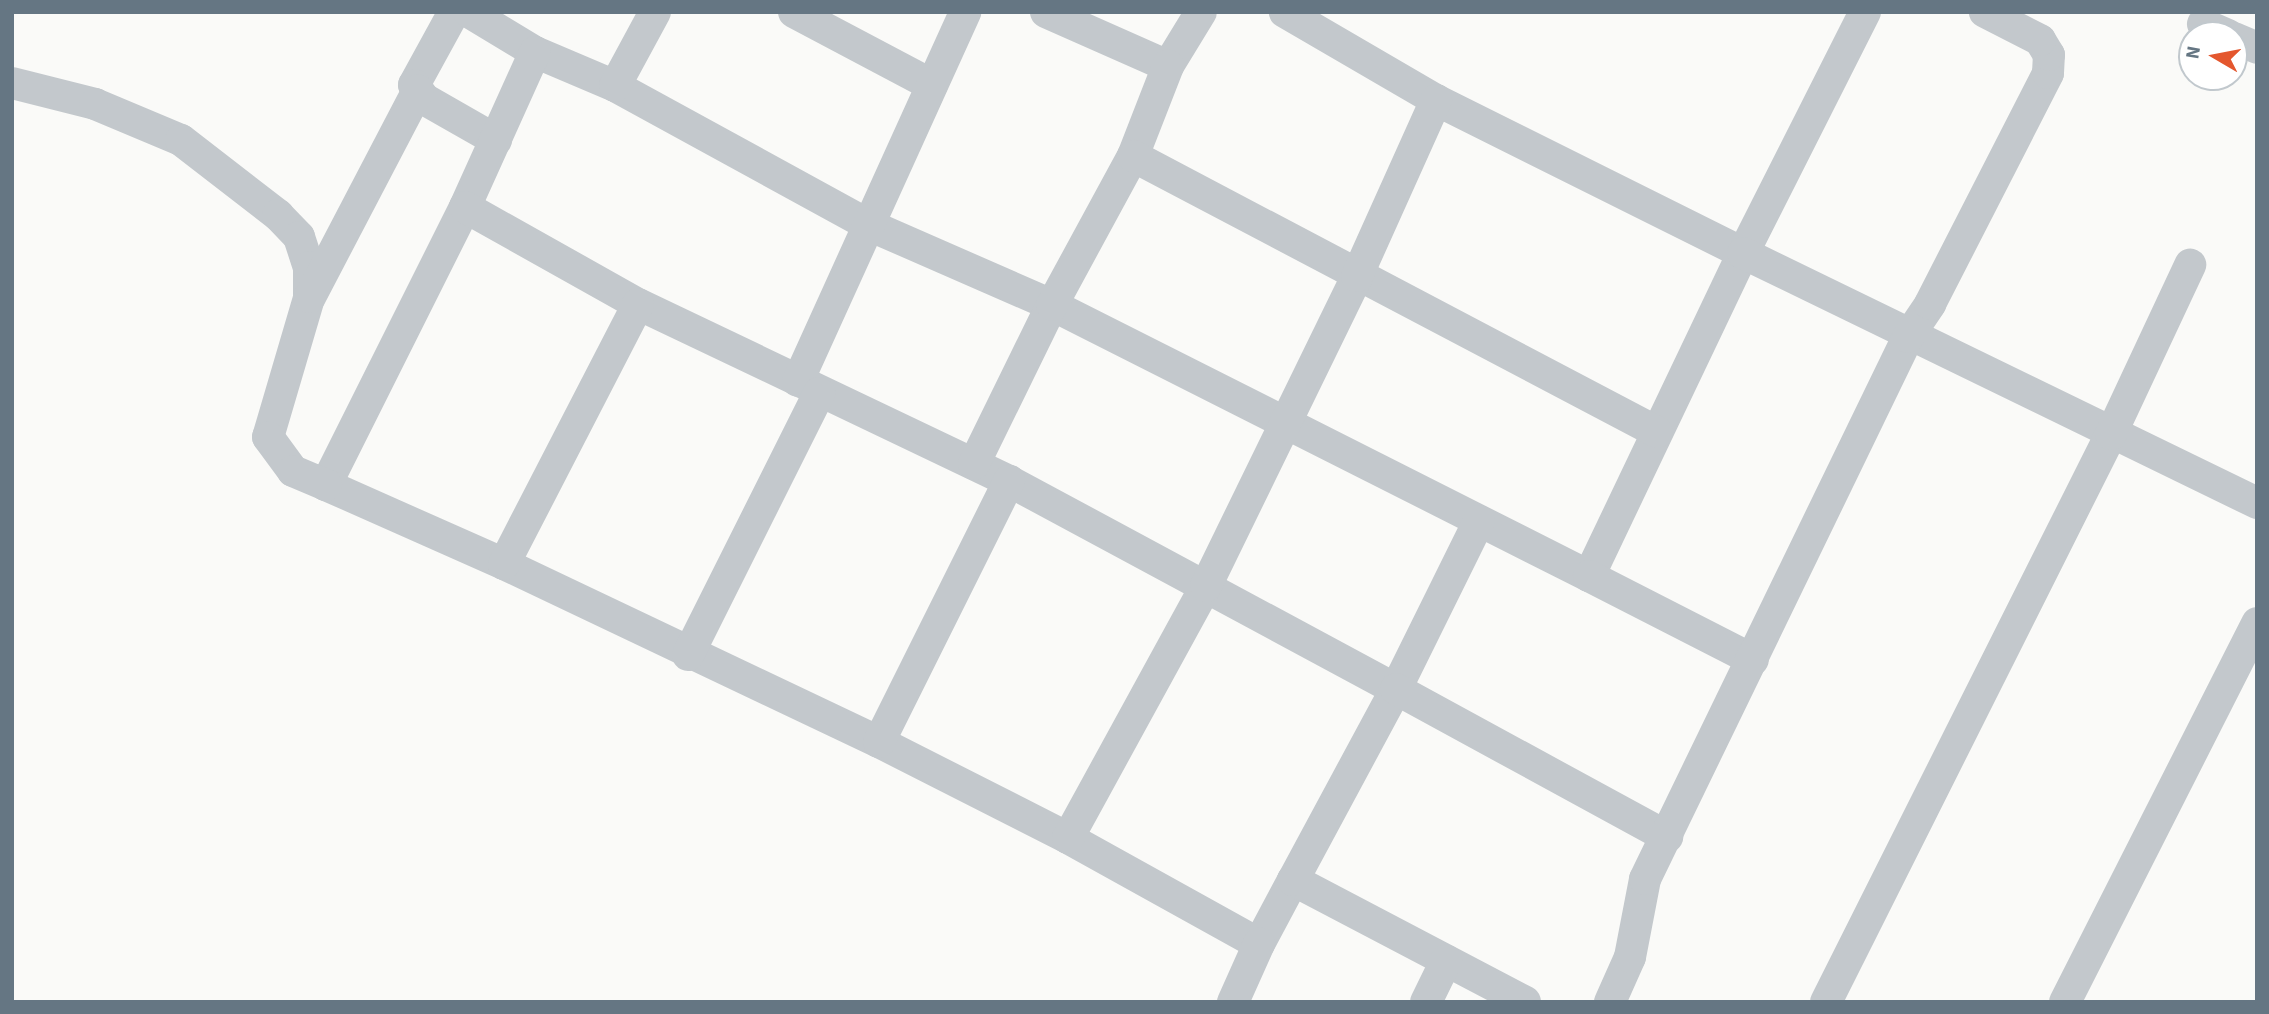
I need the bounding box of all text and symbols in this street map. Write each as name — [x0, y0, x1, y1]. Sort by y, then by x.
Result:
north arrow — [2178, 21, 2248, 91]
text: N — [2179, 44, 2208, 61]

